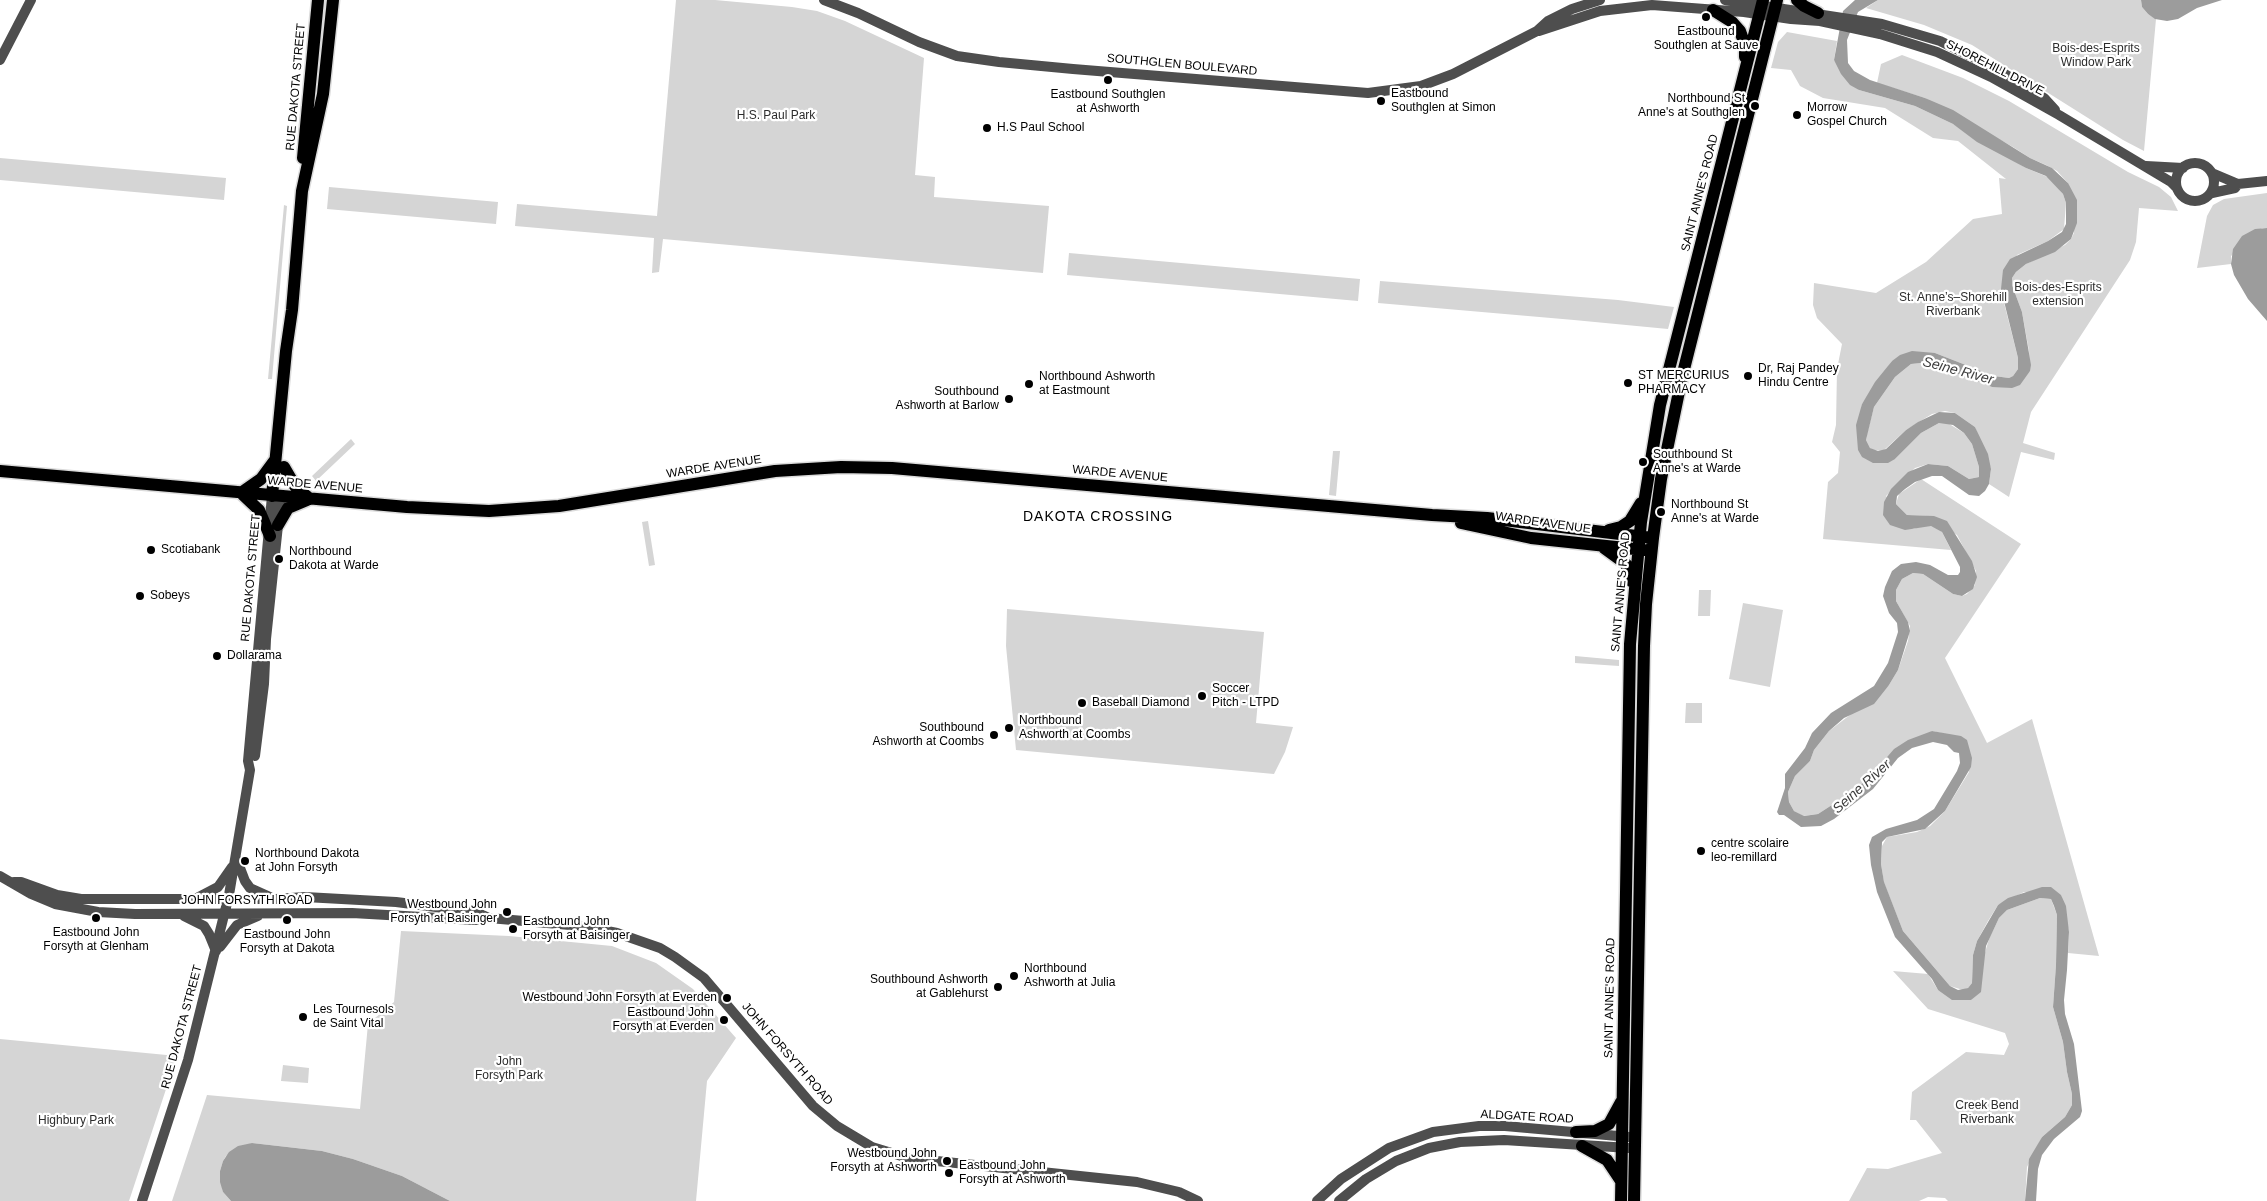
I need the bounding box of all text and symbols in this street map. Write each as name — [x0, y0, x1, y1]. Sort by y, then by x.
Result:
marker: Eastbound Southglen at Sauve — [1700, 11, 1712, 23]
street label: RUE DAKOTA STREET — [283, 23, 309, 151]
place label: Eastbound Southglen at Sauve — [1654, 25, 1758, 53]
street label: SHOREHILL DRIVE — [1944, 37, 2046, 99]
park label: Bois-des-Esprits Window Park — [2052, 42, 2140, 70]
street label: SOUTHGLEN BOULEVARD — [1106, 51, 1258, 79]
marker: Eastbound Southglen at Ashworth — [1102, 74, 1114, 86]
place label: Eastbound Southglen at Simon — [1391, 87, 1496, 115]
place label: Eastbound Southglen at Ashworth — [1051, 88, 1165, 116]
place label: Northbound St Anne's at Southglen — [1638, 92, 1745, 120]
marker: Eastbound Southglen at Simon — [1375, 95, 1387, 107]
marker: Northbound St Anne's at Southglen — [1749, 100, 1761, 112]
place label: Morrow Gospel Church — [1807, 101, 1887, 129]
park label: H.S. Paul Park — [737, 109, 815, 123]
marker: Morrow Gospel Church — [1791, 109, 1803, 121]
place label: H.S Paul School — [997, 121, 1084, 135]
marker: H.S Paul School — [981, 122, 993, 134]
street label: SAINT ANNE'S ROAD — [1678, 133, 1722, 253]
park label: Bois-des-Esprits extension — [2014, 281, 2102, 309]
park label: St. Anne’s–Shorehill Riverbank — [1899, 291, 2007, 319]
water label: Seine River — [1921, 354, 1995, 388]
place label: Dr, Raj Pandey Hindu Centre — [1758, 362, 1839, 390]
place label: ST MERCURIUS PHARMACY — [1638, 369, 1729, 397]
place label: Northbound Ashworth at Eastmount — [1039, 370, 1155, 398]
marker: Dr, Raj Pandey Hindu Centre — [1742, 370, 1754, 382]
marker: ST MERCURIUS PHARMACY — [1622, 377, 1634, 389]
marker: Northbound Ashworth at Eastmount — [1023, 378, 1035, 390]
place label: Southbound Ashworth at Barlow — [896, 385, 999, 413]
marker: Southbound Ashworth at Barlow — [1003, 393, 1015, 405]
place label: Southbound St Anne's at Warde — [1653, 448, 1741, 476]
street label: WARDE AVENUE — [665, 452, 763, 482]
marker: Southbound St Anne's at Warde — [1637, 456, 1649, 468]
street label: WARDE AVENUE — [1072, 463, 1168, 485]
street label: WARDE AVENUE — [267, 474, 363, 496]
place label: Northbound St Anne's at Warde — [1671, 498, 1759, 526]
marker: Northbound St Anne's at Warde — [1655, 506, 1667, 518]
district label: DAKOTA CROSSING — [1021, 509, 1175, 525]
street label: WARDE AVENUE — [1494, 509, 1592, 537]
street label: RUE DAKOTA STREET — [238, 514, 264, 642]
street label: SAINT ANNE'S ROAD — [1609, 531, 1633, 653]
place label: Scotiabank — [161, 543, 220, 557]
marker: Scotiabank — [145, 544, 157, 556]
place label: Northbound Dakota at Warde — [289, 545, 379, 573]
marker: Northbound Dakota at Warde — [273, 553, 285, 565]
place label: Sobeys — [150, 589, 190, 603]
marker: Sobeys — [134, 590, 146, 602]
place label: Dollarama — [227, 649, 282, 663]
marker: Dollarama — [211, 650, 223, 662]
place label: Soccer Pitch - LTPD — [1212, 682, 1279, 710]
marker: Soccer Pitch - LTPD — [1196, 690, 1208, 702]
place label: Baseball Diamond — [1092, 696, 1189, 710]
marker: Baseball Diamond — [1076, 697, 1088, 709]
place label: Northbound Ashworth at Coombs — [1019, 714, 1130, 742]
place label: Southbound Ashworth at Coombs — [873, 721, 984, 749]
marker: Northbound Ashworth at Coombs — [1003, 722, 1015, 734]
marker: Southbound Ashworth at Coombs — [988, 729, 1000, 741]
water label: Seine River — [1829, 757, 1895, 817]
place label: centre scolaire leo-remillard — [1711, 837, 1789, 865]
marker: centre scolaire leo-remillard — [1695, 845, 1707, 857]
place label: Northbound Dakota at John Forsyth — [255, 847, 359, 875]
marker: Northbound Dakota at John Forsyth — [239, 855, 251, 867]
street label: JOHN FORSYTH ROAD — [181, 894, 313, 908]
place label: Westbound John Forsyth at Baisinger — [390, 898, 497, 926]
marker: Westbound John Forsyth at Baisinger — [501, 906, 513, 918]
marker: Eastbound John Forsyth at Glenham — [90, 912, 102, 924]
marker: Eastbound John Forsyth at Dakota — [281, 914, 293, 926]
place label: Eastbound John Forsyth at Baisinger — [523, 915, 630, 943]
marker: Eastbound John Forsyth at Baisinger — [507, 923, 519, 935]
place label: Eastbound John Forsyth at Glenham — [43, 926, 149, 954]
place label: Eastbound John Forsyth at Dakota — [240, 928, 334, 956]
street label: SAINT ANNE'S ROAD — [1602, 938, 1618, 1058]
place label: Northbound Ashworth at Julia — [1024, 962, 1115, 990]
street label: RUE DAKOTA STREET — [159, 963, 205, 1091]
marker: Northbound Ashworth at Julia — [1008, 970, 1020, 982]
place label: Southbound Ashworth at Gablehurst — [870, 973, 988, 1001]
marker: Southbound Ashworth at Gablehurst — [992, 981, 1004, 993]
place label: Westbound John Forsyth at Everden — [522, 991, 717, 1005]
marker: Westbound John Forsyth at Everden — [721, 992, 733, 1004]
street label: JOHN FORSYTH ROAD — [738, 1000, 836, 1108]
place label: Les Tournesols de Saint Vital — [313, 1003, 394, 1031]
place label: Eastbound John Forsyth at Everden — [613, 1006, 714, 1034]
marker: Les Tournesols de Saint Vital — [297, 1011, 309, 1023]
marker: Eastbound John Forsyth at Everden — [718, 1014, 730, 1026]
park label: John Forsyth Park — [475, 1055, 543, 1083]
park label: Creek Bend Riverbank — [1955, 1099, 2019, 1127]
street label: ALDGATE ROAD — [1480, 1107, 1574, 1127]
park label: Highbury Park — [38, 1114, 114, 1128]
place label: Westbound John Forsyth at Ashworth — [830, 1147, 937, 1175]
marker: Westbound John Forsyth at Ashworth — [941, 1155, 953, 1167]
place label: Eastbound John Forsyth at Ashworth — [959, 1159, 1066, 1187]
marker: Eastbound John Forsyth at Ashworth — [943, 1167, 955, 1179]

